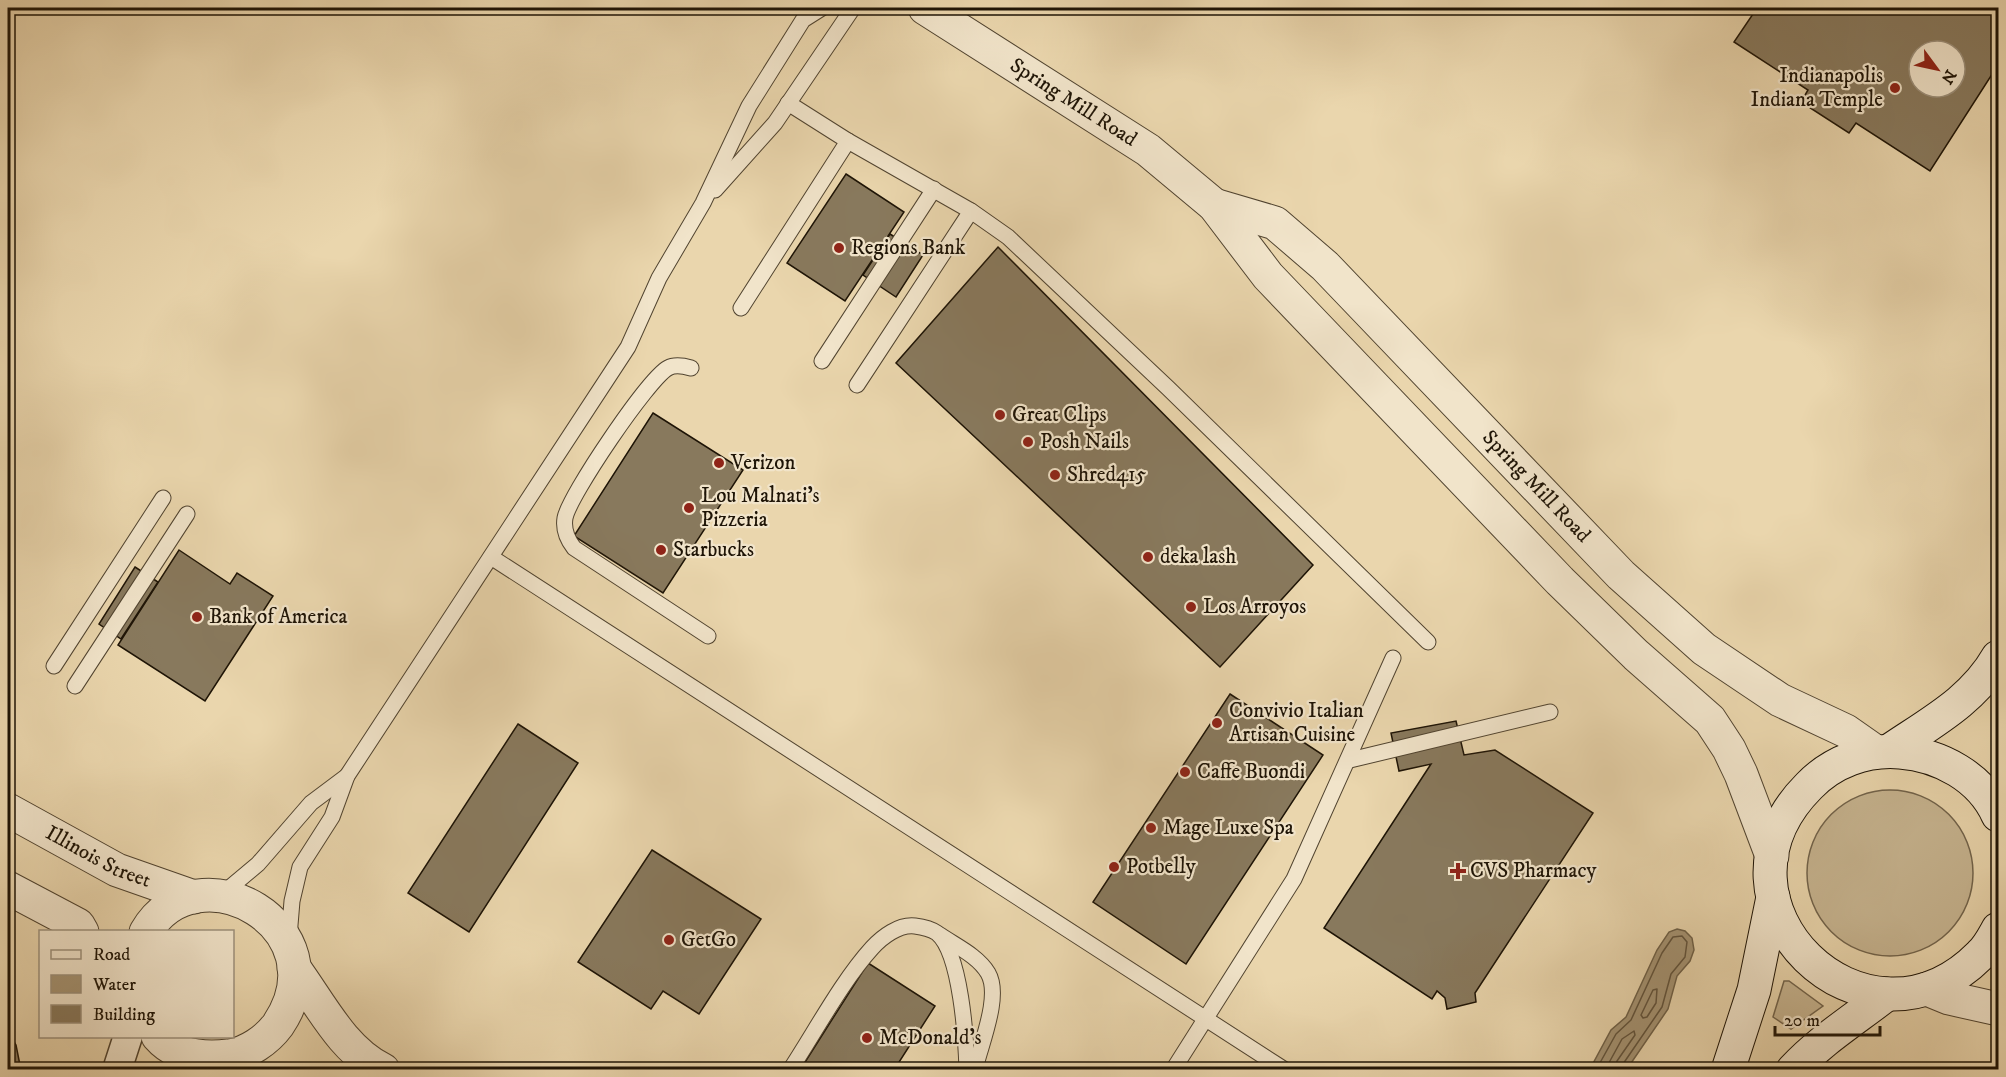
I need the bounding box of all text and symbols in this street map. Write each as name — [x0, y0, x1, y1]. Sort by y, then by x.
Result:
north arrow — [1907, 39, 1967, 99]
street label: Spring Mill Road — [1005, 52, 1142, 153]
place label: Indianapolis Indiana Temple — [1751, 63, 1883, 113]
text: N — [1937, 66, 1961, 88]
marker: Indianapolis Indiana Temple — [1888, 81, 1902, 95]
place label: Regions Bank — [851, 235, 966, 261]
marker: Regions Bank — [832, 241, 846, 255]
place label: Great Clips — [1012, 402, 1107, 428]
marker: Great Clips — [993, 408, 1007, 422]
street label: Spring Mill Road — [1477, 425, 1596, 549]
place label: Posh Nails — [1040, 429, 1129, 455]
marker: Posh Nails — [1021, 435, 1035, 449]
place label: Verizon — [730, 450, 795, 476]
marker: Verizon — [712, 456, 726, 470]
place label: Shred415 — [1067, 462, 1146, 488]
marker: Shred415 — [1048, 468, 1062, 482]
place label: Lou Malnati's Pizzeria — [701, 483, 820, 533]
marker: Lou Malnati's Pizzeria — [682, 501, 696, 515]
place label: Starbucks — [673, 537, 754, 563]
marker: Starbucks — [654, 543, 668, 557]
place label: deka lash — [1160, 544, 1236, 570]
marker: deka lash — [1141, 550, 1155, 564]
place label: Los Arroyos — [1203, 594, 1306, 620]
marker: Los Arroyos — [1184, 600, 1198, 614]
place label: Bank of America — [209, 604, 347, 630]
marker: Bank of America — [190, 610, 204, 624]
place label: Convivio Italian Artisan Cuisine — [1229, 698, 1364, 748]
marker: Convivio Italian Artisan Cuisine — [1210, 716, 1224, 730]
place label: Caffe Buondi — [1197, 759, 1305, 785]
marker: Caffe Buondi — [1178, 765, 1192, 779]
place label: Mage Luxe Spa — [1163, 815, 1294, 841]
street label: Illinois Street — [41, 820, 154, 894]
marker: Mage Luxe Spa — [1144, 821, 1158, 835]
place label: Potbelly — [1126, 854, 1197, 880]
place label: CVS Pharmacy — [1470, 858, 1597, 884]
marker: Potbelly — [1107, 860, 1121, 874]
marker: CVS Pharmacy — [1451, 864, 1465, 878]
place label: GetGo — [681, 927, 736, 953]
legend — [39, 930, 234, 1038]
marker: GetGo — [662, 933, 676, 947]
text: Road — [93, 944, 130, 966]
text: Water — [92, 974, 136, 996]
scale bar — [1775, 999, 1880, 1037]
text: Building — [93, 1004, 155, 1026]
text: 20 m — [1784, 1010, 1820, 1032]
place label: McDonald's — [879, 1025, 982, 1051]
marker: McDonald's — [860, 1031, 874, 1045]

